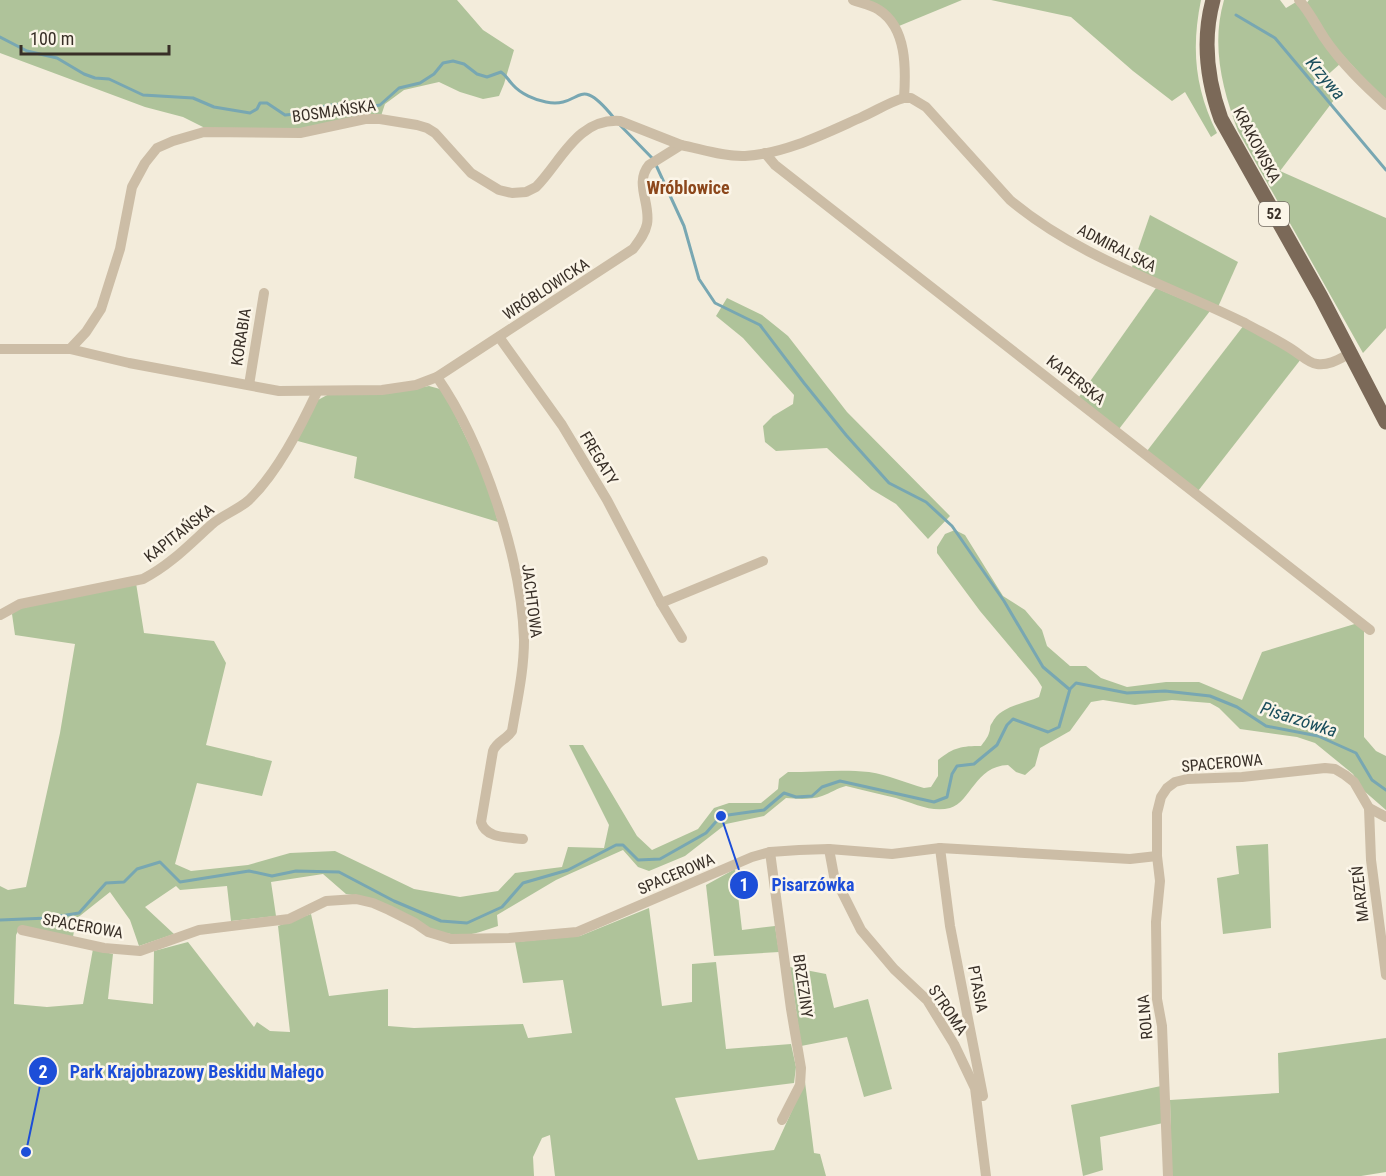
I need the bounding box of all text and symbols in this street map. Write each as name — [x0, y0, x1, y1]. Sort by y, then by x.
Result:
scale bar — [21, 18, 170, 56]
text: 100 m — [30, 28, 74, 49]
water label: Krzywa — [1302, 52, 1350, 104]
street label: BOSMAŃSKA — [291, 96, 377, 126]
street label: KRAKOWSKA — [1229, 104, 1285, 186]
district label: Wróblowice — [646, 177, 730, 198]
road number: 52 — [1259, 202, 1289, 226]
street label: ADMIRALSKA — [1074, 220, 1160, 276]
street label: WRÓBLOWICKA — [499, 253, 593, 324]
street label: KORABIA — [227, 307, 255, 367]
street label: KAPERSKA — [1043, 351, 1109, 409]
street label: FREGATY — [576, 428, 623, 489]
street label: KAPITAŃSKA — [140, 500, 218, 566]
street label: JACHTOWA — [518, 563, 546, 639]
water label: Pisarzówka — [1258, 697, 1340, 741]
street label: SPACEROWA — [1181, 750, 1263, 776]
street label: SPACEROWA — [635, 849, 717, 899]
street label: MARZEŃ — [1348, 865, 1372, 923]
callout: Pisarzówka — [729, 867, 866, 903]
text: 1 — [739, 874, 749, 895]
text: Pisarzówka — [772, 874, 854, 895]
street label: SPACEROWA — [41, 910, 125, 942]
street label: BRZEZINY — [789, 953, 817, 1020]
street label: PTASIA — [964, 964, 992, 1014]
street label: STROMA — [924, 981, 972, 1039]
street label: ROLNA — [1134, 994, 1156, 1040]
callout: Park Krajobrazowy Beskidu Małego — [28, 1053, 336, 1089]
text: 2 — [38, 1061, 48, 1082]
text: Park Krajobrazowy Beskidu Małego — [70, 1061, 324, 1082]

